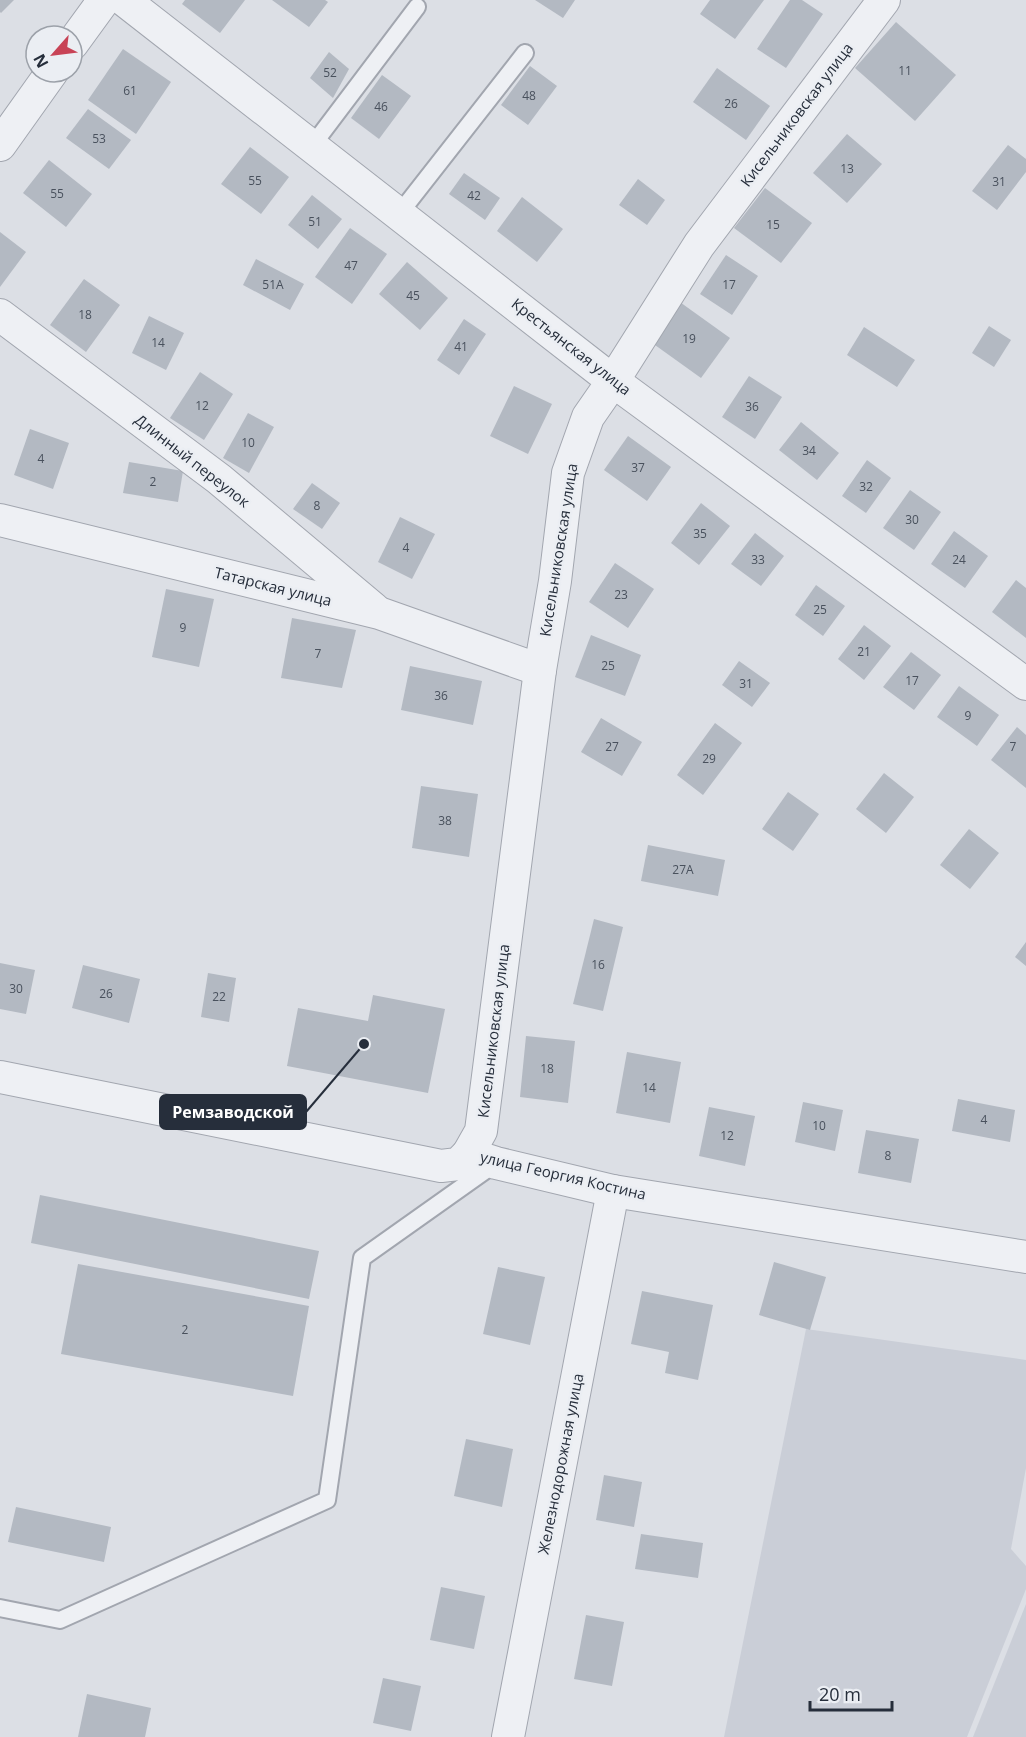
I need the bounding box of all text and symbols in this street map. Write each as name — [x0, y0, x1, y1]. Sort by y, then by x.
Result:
north arrow — [24, 24, 84, 84]
street label: Кисельниковская улица — [736, 39, 857, 190]
text: N — [28, 50, 54, 72]
house number: 11 — [898, 62, 912, 79]
house number: 52 — [323, 64, 337, 81]
house number: 61 — [123, 82, 137, 99]
house number: 48 — [522, 87, 536, 104]
house number: 26 — [724, 95, 738, 112]
house number: 46 — [374, 98, 388, 115]
house number: 53 — [92, 130, 106, 147]
house number: 13 — [840, 160, 854, 177]
house number: 55 — [248, 172, 262, 189]
house number: 31 — [992, 173, 1006, 190]
house number: 55 — [50, 185, 64, 202]
house number: 42 — [467, 187, 481, 204]
house number: 51 — [308, 213, 322, 230]
house number: 15 — [766, 216, 780, 233]
house number: 47 — [344, 257, 358, 274]
house number: 51А — [262, 276, 284, 293]
house number: 17 — [722, 276, 736, 293]
house number: 45 — [406, 287, 420, 304]
street label: Крестьянская улица — [508, 293, 635, 399]
house number: 18 — [78, 306, 92, 323]
house number: 19 — [682, 330, 696, 347]
house number: 14 — [151, 334, 165, 351]
house number: 41 — [454, 338, 468, 355]
house number: 12 — [195, 397, 209, 414]
house number: 36 — [745, 398, 759, 415]
street label: Длинный переулок — [131, 409, 254, 512]
house number: 10 — [241, 434, 255, 451]
house number: 34 — [802, 442, 816, 459]
house number: 4 — [38, 450, 45, 467]
house number: 37 — [631, 459, 645, 476]
street label: Кисельниковская улица — [534, 462, 582, 638]
house number: 2 — [150, 473, 157, 490]
house number: 32 — [859, 478, 873, 495]
house number: 8 — [314, 497, 321, 514]
house number: 30 — [905, 511, 919, 528]
house number: 35 — [693, 525, 707, 542]
house number: 4 — [403, 539, 410, 556]
house number: 33 — [751, 551, 765, 568]
house number: 24 — [952, 551, 966, 568]
street label: Татарская улица — [213, 562, 334, 610]
house number: 23 — [614, 586, 628, 603]
house number: 25 — [813, 601, 827, 618]
house number: 9 — [180, 619, 187, 636]
house number: 21 — [857, 643, 871, 660]
house number: 7 — [315, 645, 322, 662]
house number: 25 — [601, 657, 615, 674]
house number: 17 — [905, 672, 919, 689]
house number: 31 — [739, 675, 753, 692]
house number: 36 — [434, 687, 448, 704]
house number: 9 — [965, 707, 972, 724]
house number: 27 — [605, 738, 619, 755]
house number: 7 — [1010, 738, 1017, 755]
house number: 29 — [702, 750, 716, 767]
house number: 38 — [438, 812, 452, 829]
house number: 27А — [672, 861, 694, 878]
street label: Кисельниковская улица — [472, 943, 514, 1119]
house number: 16 — [591, 956, 605, 973]
house number: 30 — [9, 980, 23, 997]
house number: 26 — [99, 985, 113, 1002]
house number: 22 — [212, 988, 226, 1005]
house number: 18 — [540, 1060, 554, 1077]
house number: 14 — [642, 1079, 656, 1096]
callout: Ремзаводской — [160, 1095, 306, 1129]
text: Ремзаводской — [172, 1101, 294, 1123]
house number: 4 — [981, 1111, 988, 1128]
house number: 10 — [812, 1117, 826, 1134]
house number: 12 — [720, 1127, 734, 1144]
street label: улица Георгия Костина — [478, 1146, 648, 1204]
house number: 8 — [885, 1147, 892, 1164]
house number: 2 — [182, 1321, 189, 1338]
street label: Железнодорожная улица — [533, 1372, 587, 1556]
scale bar — [810, 1674, 892, 1712]
text: 20 m — [819, 1682, 861, 1706]

